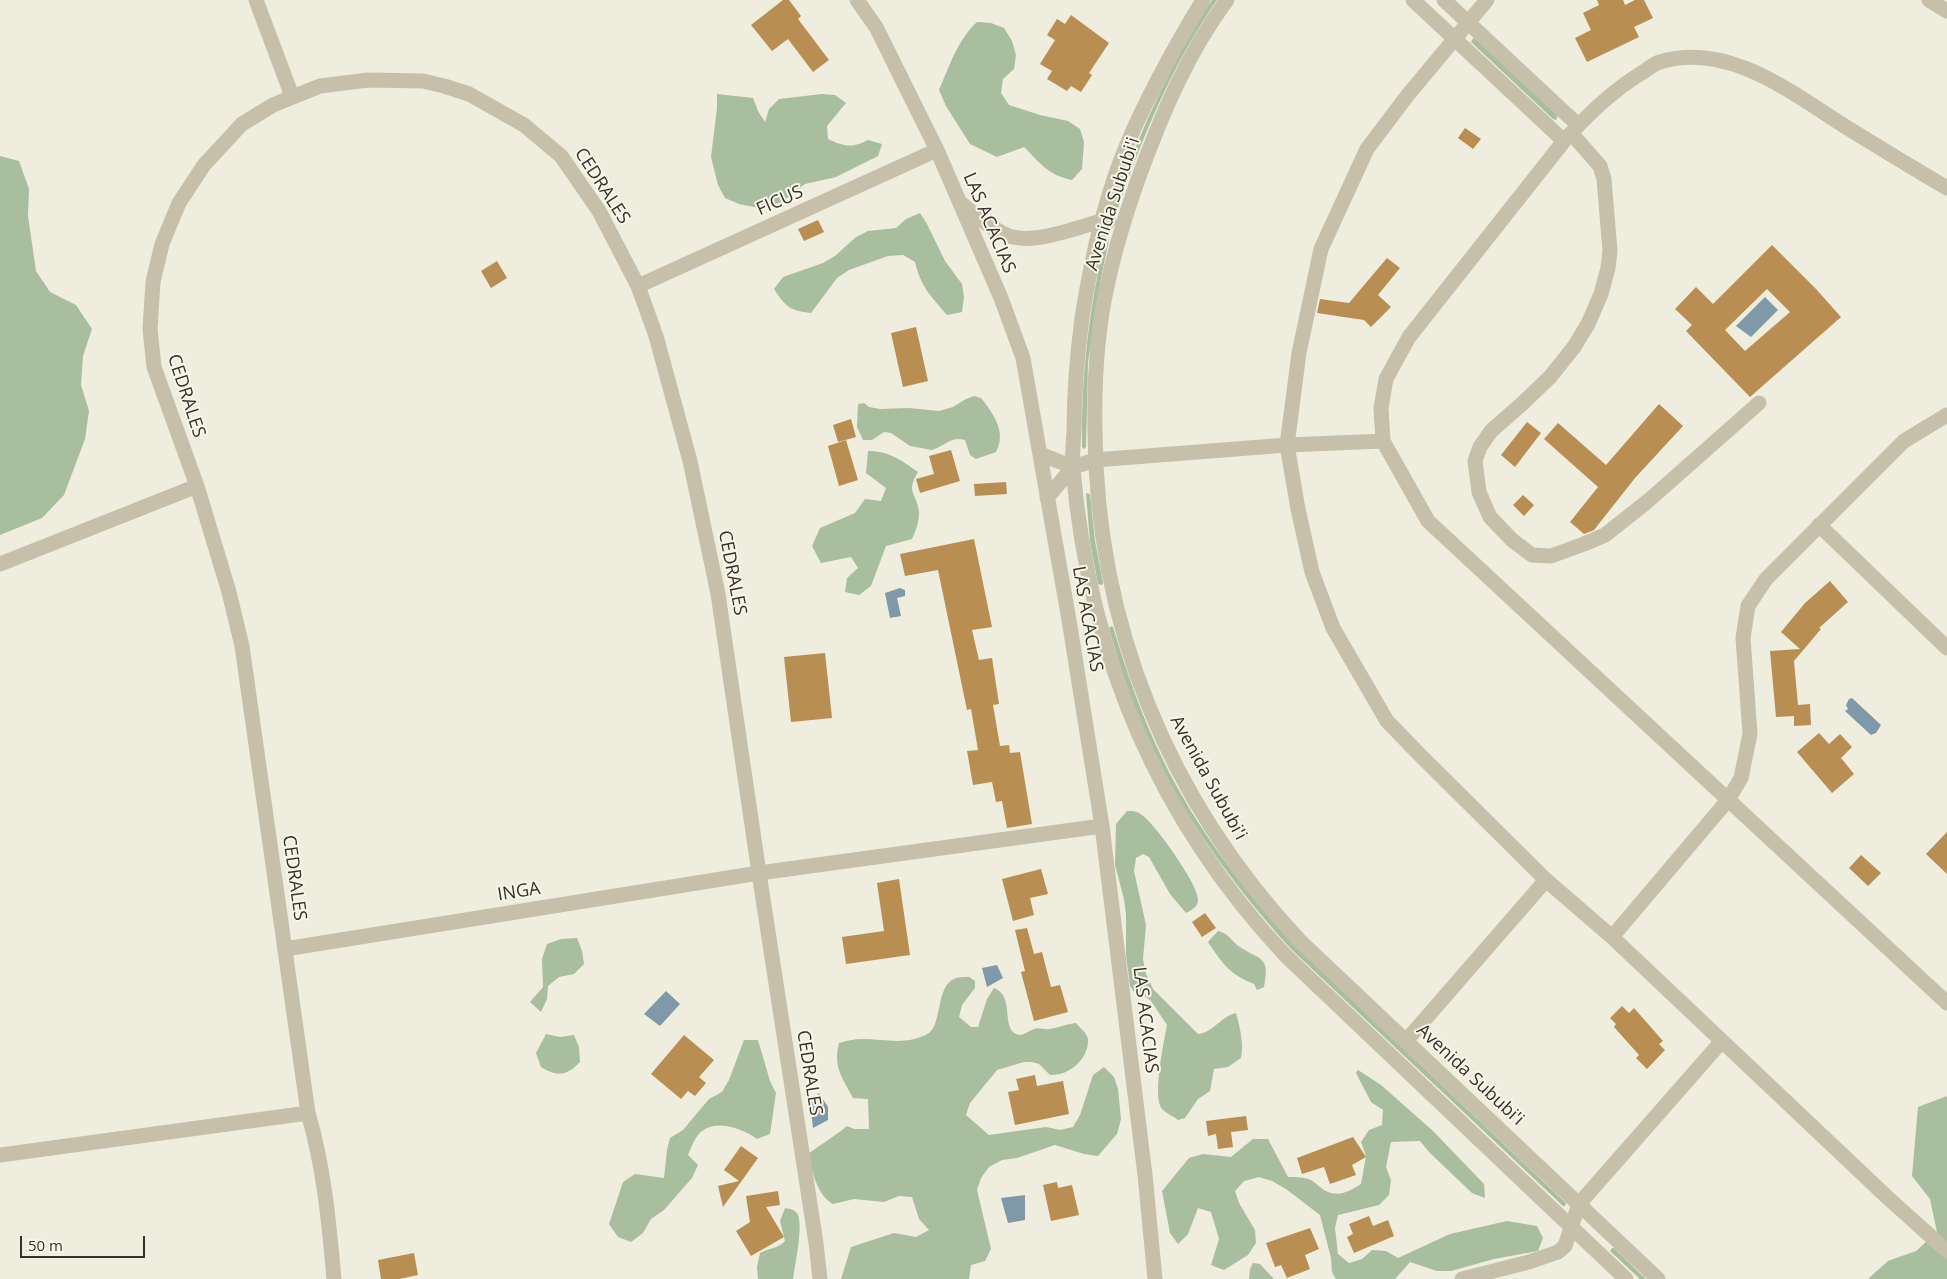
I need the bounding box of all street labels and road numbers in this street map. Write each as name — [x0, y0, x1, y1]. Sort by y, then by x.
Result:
street label: Avenida Sububi'i — [1081, 135, 1145, 273]
street label: CEDRALES — [569, 144, 635, 228]
street label: LAS ACACIAS — [958, 170, 1020, 276]
street label: FICUS — [753, 181, 807, 221]
street label: CEDRALES — [162, 352, 210, 440]
street label: CEDRALES — [713, 529, 751, 617]
street label: LAS ACACIAS — [1067, 564, 1107, 674]
street label: Avenida Sububi'i — [1165, 712, 1251, 844]
street label: CEDRALES — [277, 834, 311, 922]
street label: INGA — [496, 878, 542, 906]
street label: LAS ACACIAS — [1128, 966, 1162, 1074]
street label: Avenida Sububi'i — [1412, 1020, 1528, 1130]
street label: CEDRALES — [792, 1029, 826, 1117]

